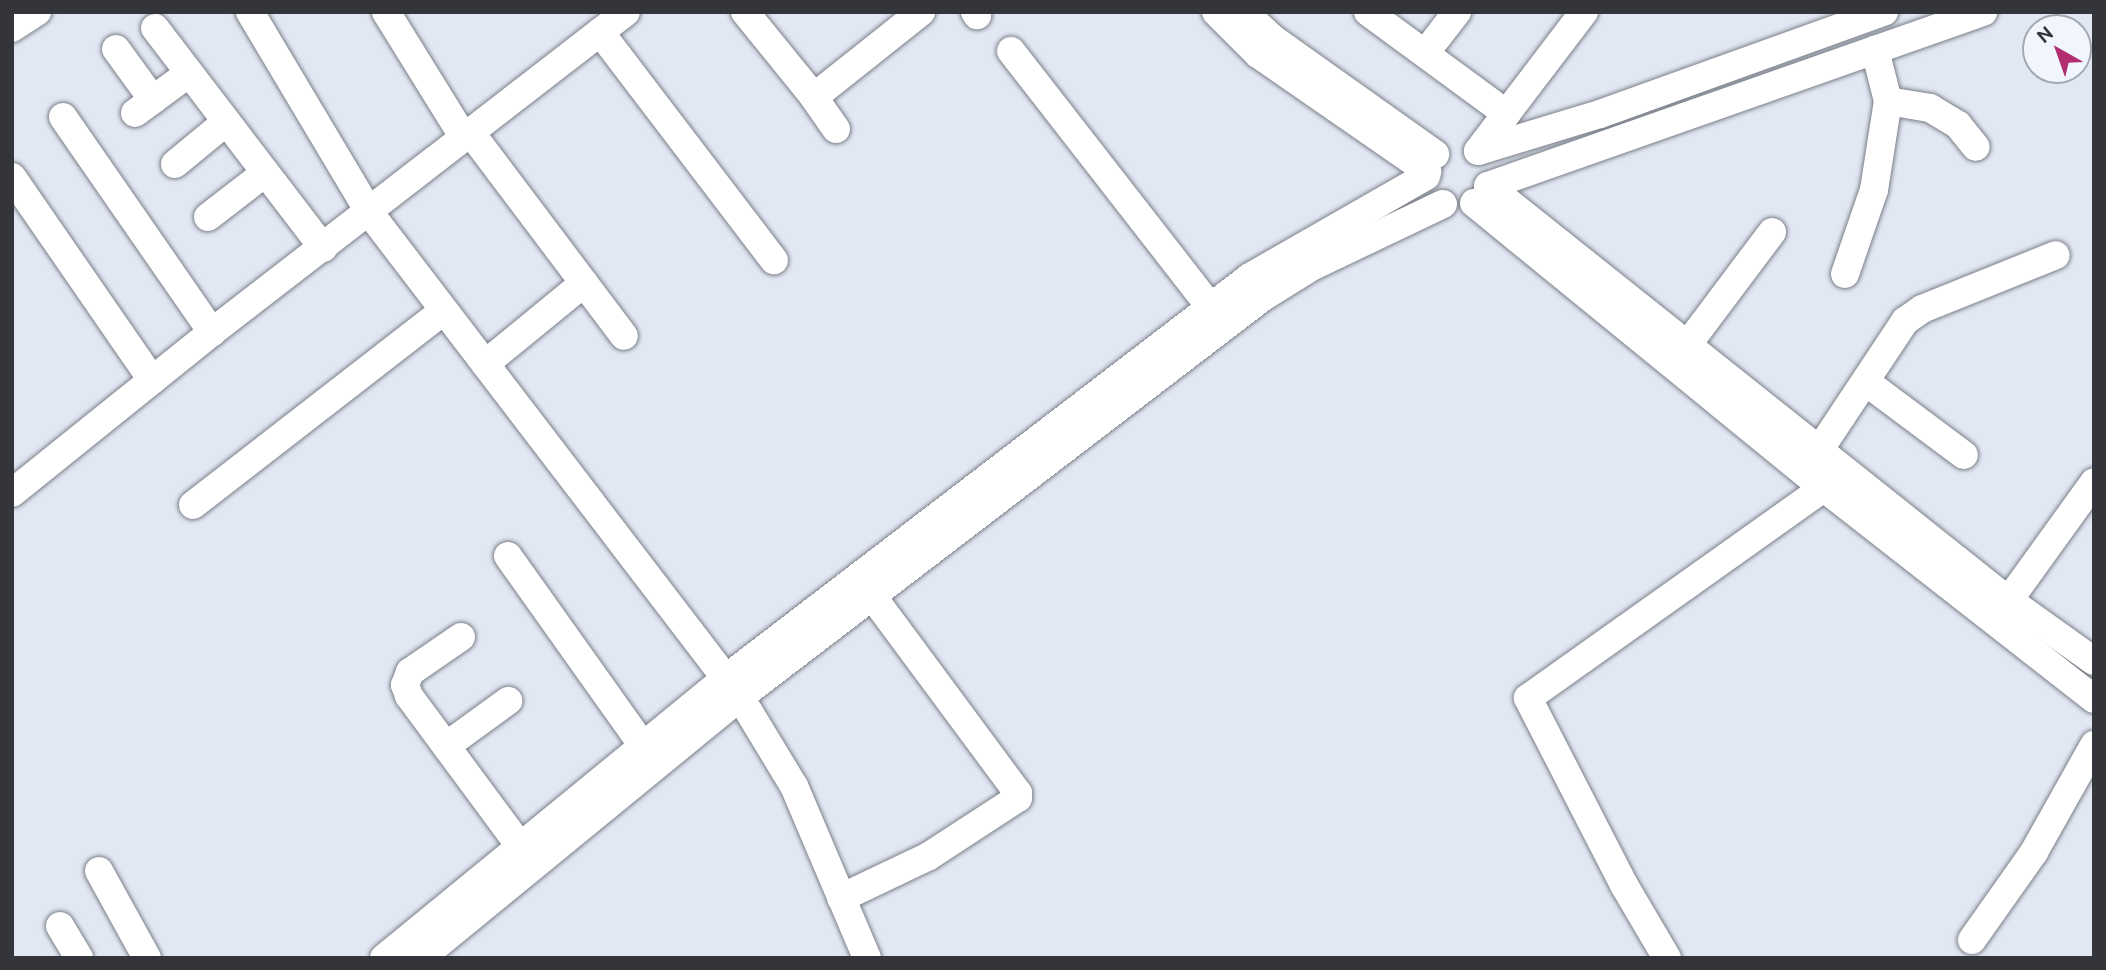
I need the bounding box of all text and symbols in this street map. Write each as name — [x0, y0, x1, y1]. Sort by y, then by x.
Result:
north arrow — [2022, 14, 2092, 84]
text: N — [2032, 21, 2057, 47]

